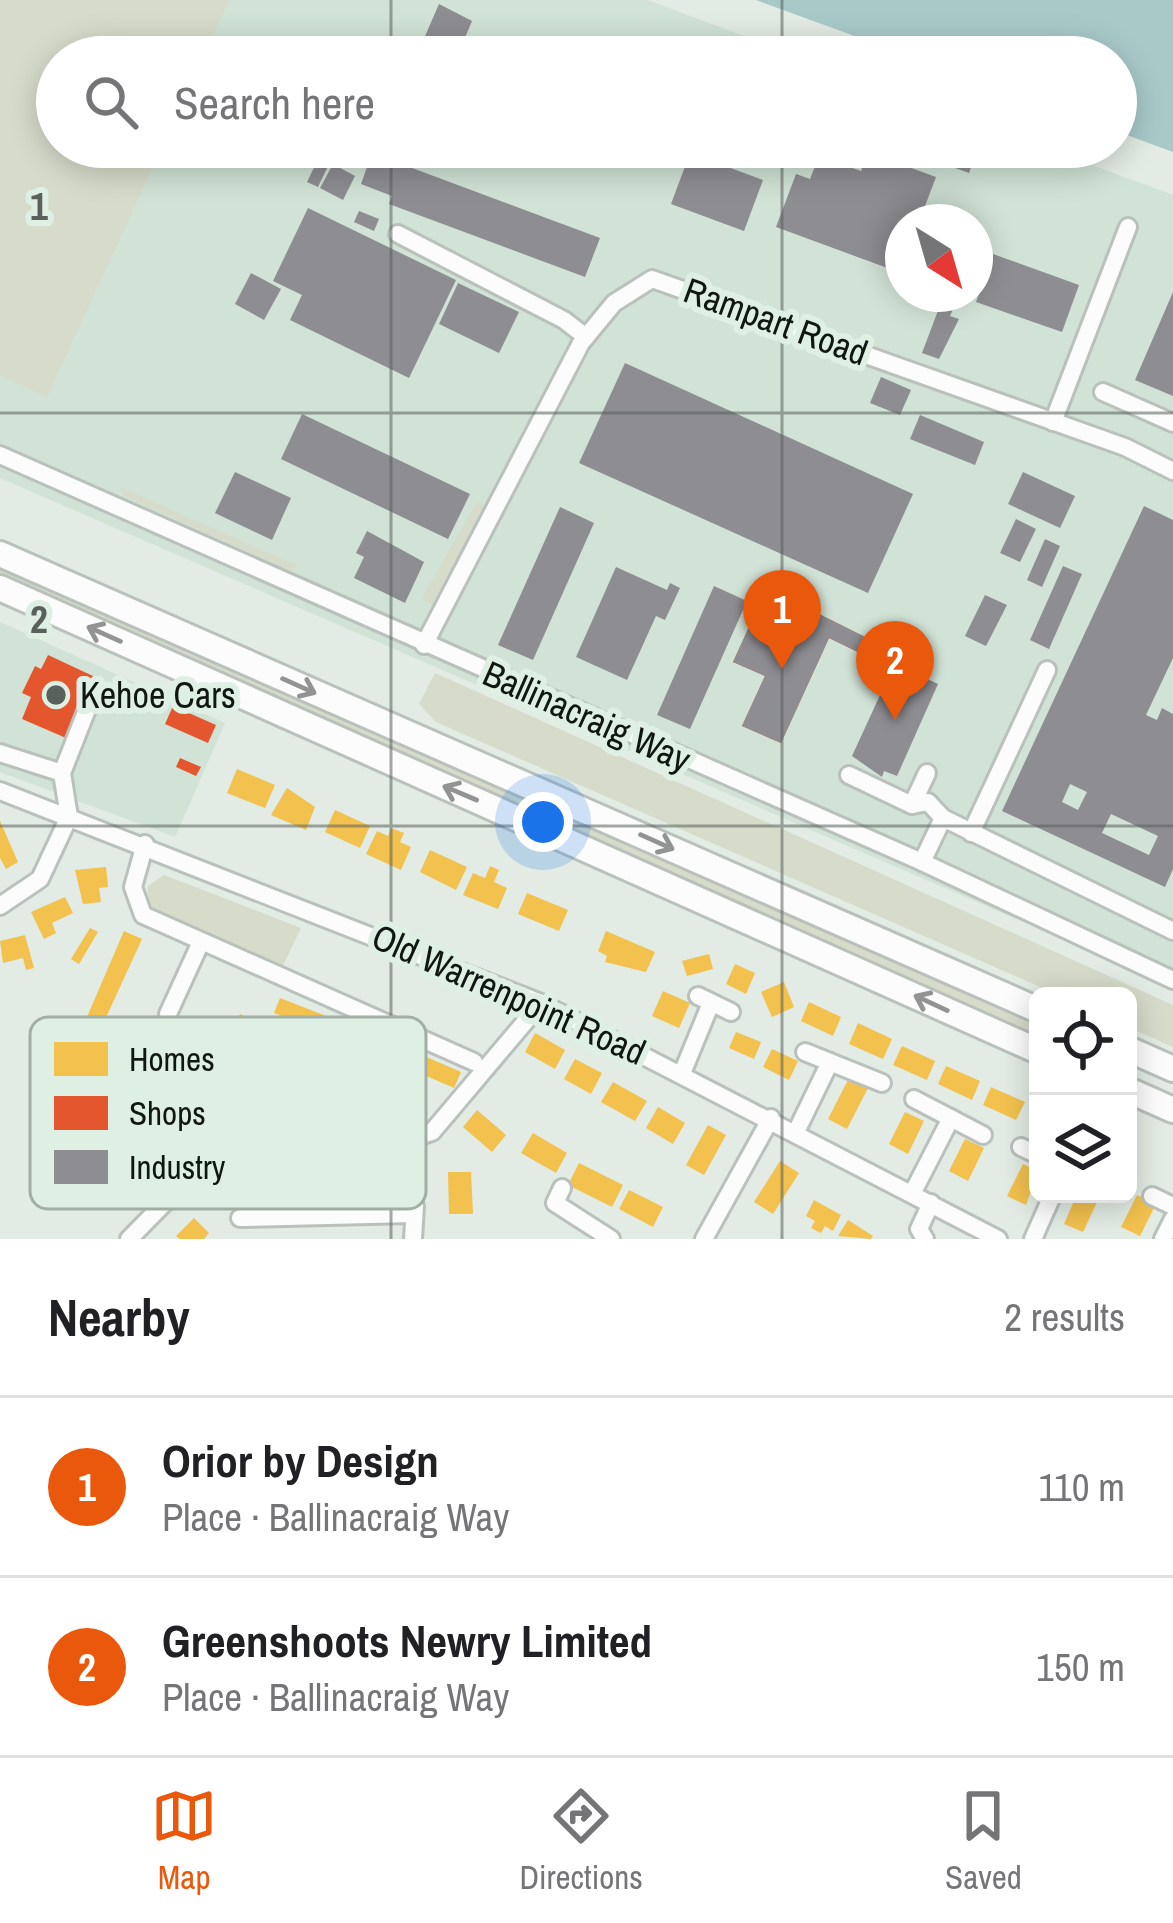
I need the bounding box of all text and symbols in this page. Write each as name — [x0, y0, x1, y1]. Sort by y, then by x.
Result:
search box — [36, 36, 1137, 168]
icon: search — [78, 69, 144, 135]
text: Search here — [174, 72, 375, 133]
text: 1 — [30, 180, 48, 232]
north arrow — [885, 204, 993, 312]
street label: Rampart Road — [678, 266, 874, 376]
pin: 1 — [743, 570, 821, 669]
text: 2 — [30, 593, 48, 645]
one-way arrow — [87, 621, 123, 643]
pin: 2 — [856, 621, 934, 720]
street label: Ballinacraig Way — [476, 649, 698, 783]
place label: Kehoe Cars — [80, 671, 236, 719]
one-way arrow — [281, 676, 317, 698]
marker: Kehoe Cars — [43, 682, 69, 708]
one-way arrow — [442, 781, 479, 802]
your location — [513, 792, 573, 852]
one-way arrow — [638, 833, 674, 855]
street label: Old Warrenpoint Road — [365, 912, 653, 1076]
map controls — [1029, 987, 1137, 1203]
button: locate — [1029, 987, 1137, 1095]
one-way arrow — [914, 991, 950, 1013]
legend — [30, 1017, 426, 1209]
text: Homes — [129, 1037, 215, 1081]
text: Shops — [129, 1091, 206, 1135]
button: layers — [1029, 1095, 1137, 1203]
text: Industry — [129, 1145, 226, 1189]
text: Nearby — [48, 1283, 190, 1352]
text: 2 results — [1004, 1291, 1125, 1343]
text: Orior by Design — [162, 1430, 439, 1491]
text: 1 — [78, 1461, 96, 1513]
text: 110 m — [1038, 1461, 1125, 1513]
text: Place · Ballinacraig Way — [162, 1491, 509, 1543]
text: Greenshoots Newry Limited — [162, 1610, 652, 1671]
text: 2 — [78, 1641, 96, 1693]
text: 150 m — [1036, 1641, 1125, 1693]
text: Place · Ballinacraig Way — [162, 1671, 509, 1723]
tab: Map — [151, 1783, 217, 1899]
tab: Directions — [519, 1783, 643, 1899]
tab: Saved — [945, 1783, 1022, 1899]

